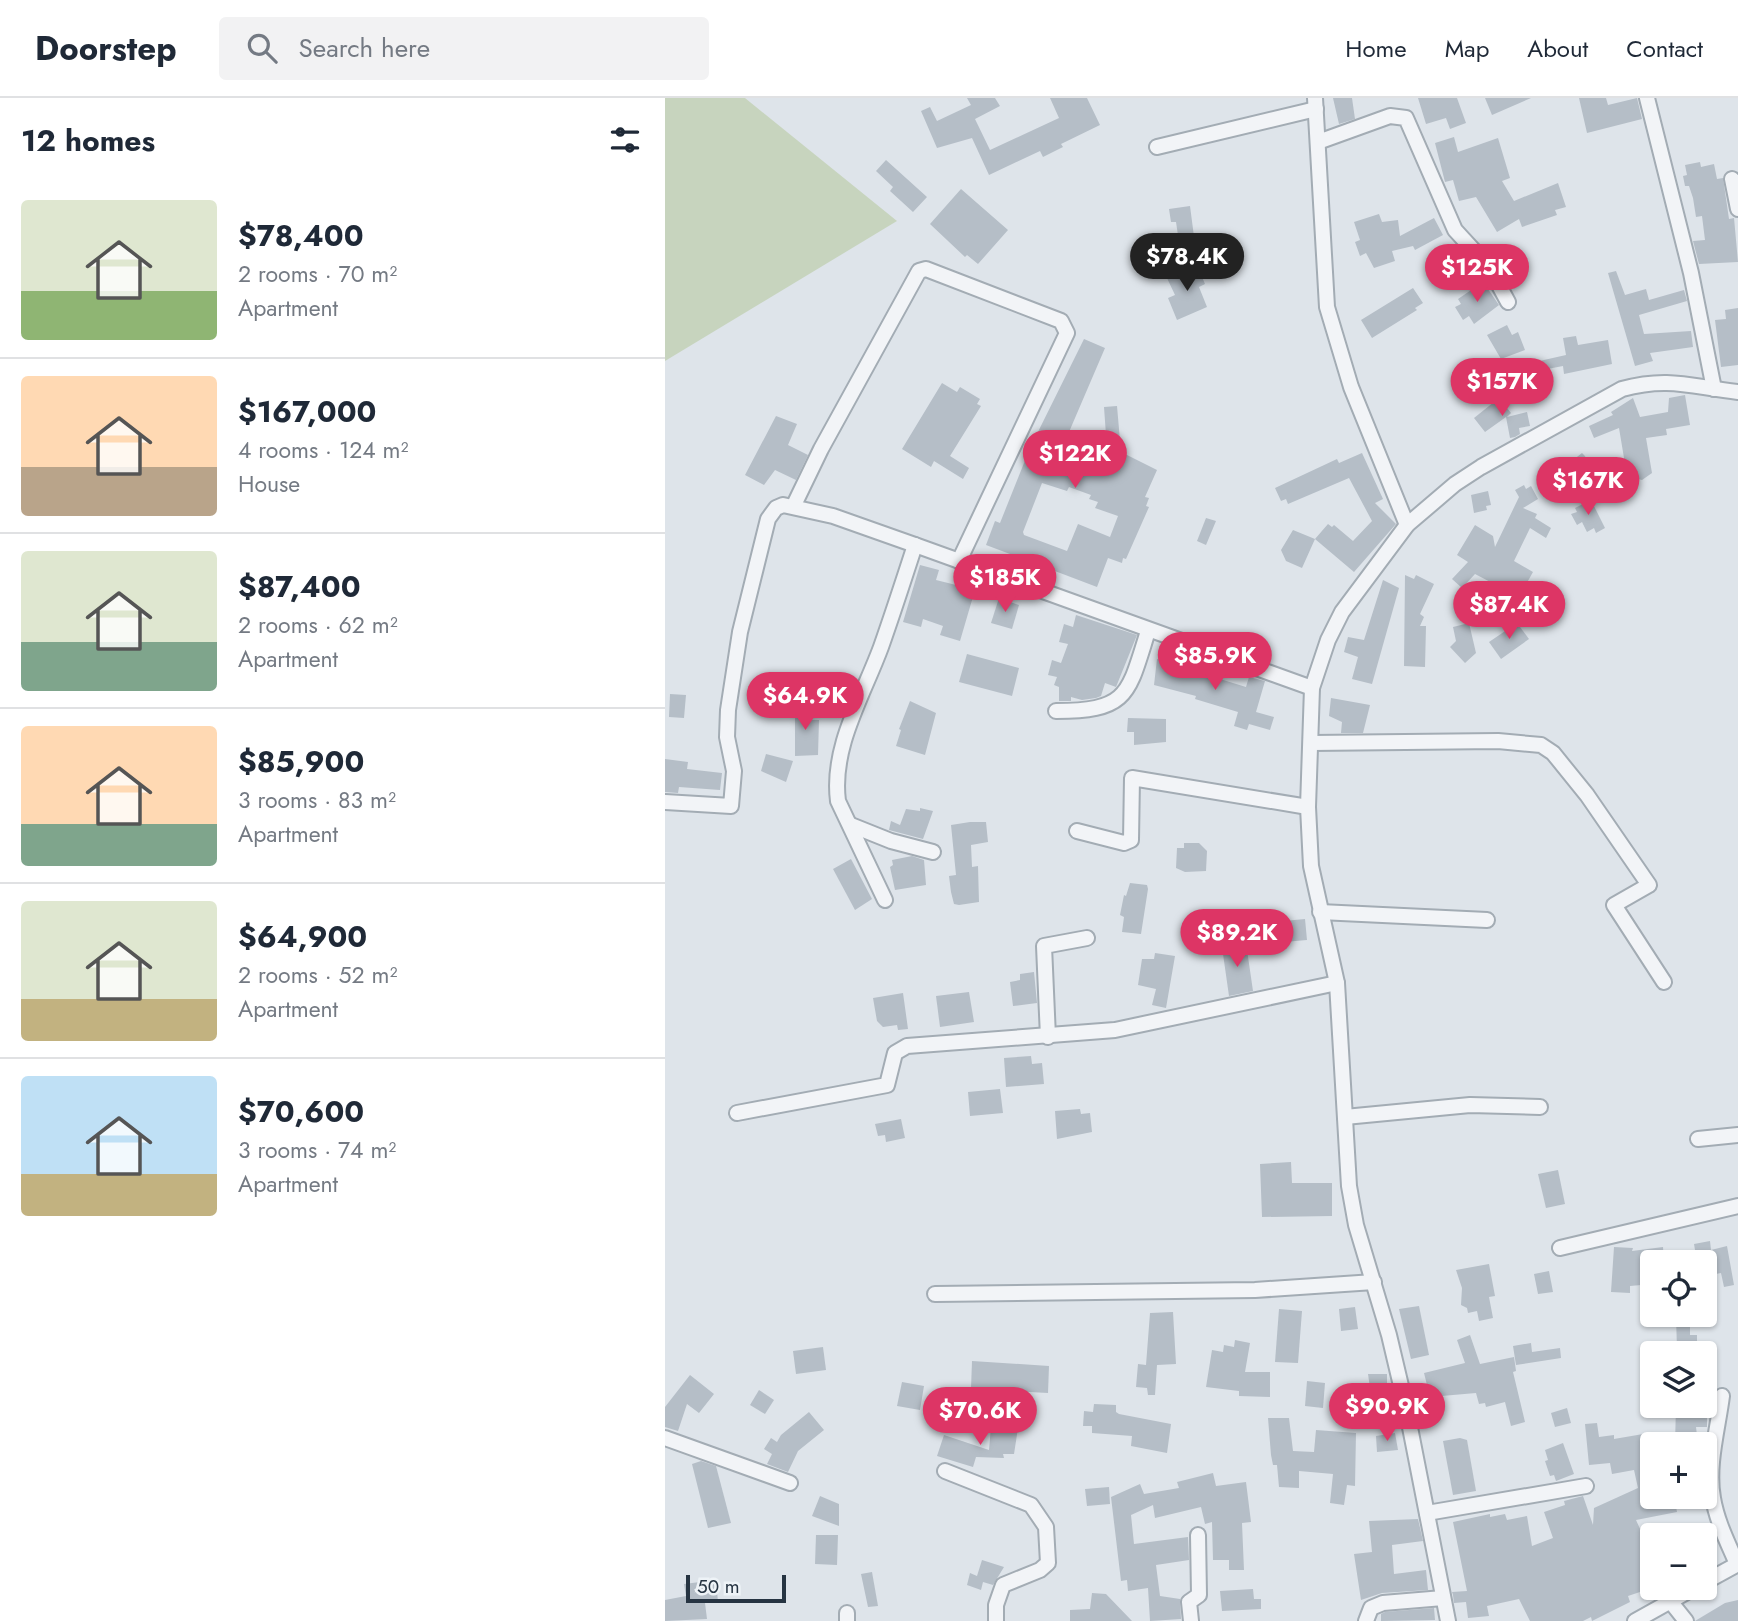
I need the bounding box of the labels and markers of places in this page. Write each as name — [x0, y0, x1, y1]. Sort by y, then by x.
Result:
pin: $78.4K — [1130, 234, 1244, 293]
pin: $125K — [1428, 244, 1526, 304]
pin: $157K — [1453, 358, 1551, 418]
pin: $122K — [1026, 430, 1124, 490]
pin: $167K — [1539, 458, 1637, 517]
pin: $185K — [956, 554, 1054, 614]
pin: $87.4K — [1452, 582, 1566, 641]
pin: $85.9K — [1158, 632, 1272, 692]
pin: $64.9K — [748, 672, 862, 732]
pin: $89.2K — [1180, 910, 1294, 969]
pin: $90.9K — [1330, 1384, 1444, 1443]
pin: $70.6K — [923, 1388, 1037, 1447]

